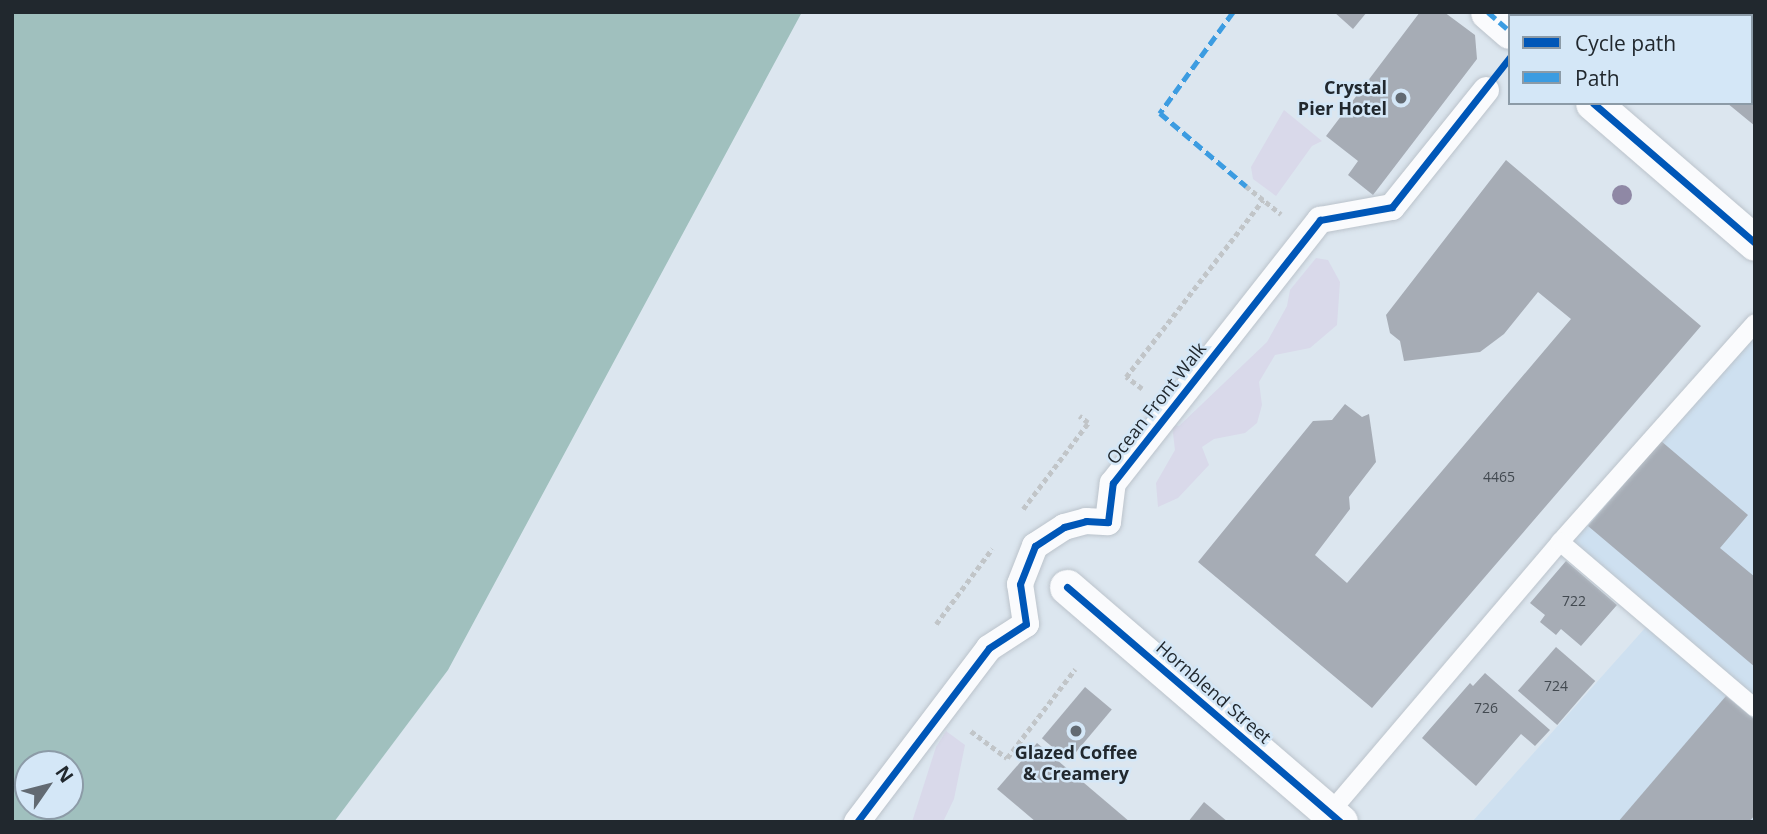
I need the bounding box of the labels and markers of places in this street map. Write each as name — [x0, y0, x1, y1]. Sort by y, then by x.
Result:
place label: Crystal Pier Hotel — [1298, 77, 1387, 119]
marker: Crystal Pier Hotel — [1393, 90, 1409, 106]
marker: Glazed Coffee & Creamery — [1068, 723, 1084, 739]
place label: Glazed Coffee & Creamery — [1015, 742, 1137, 784]

